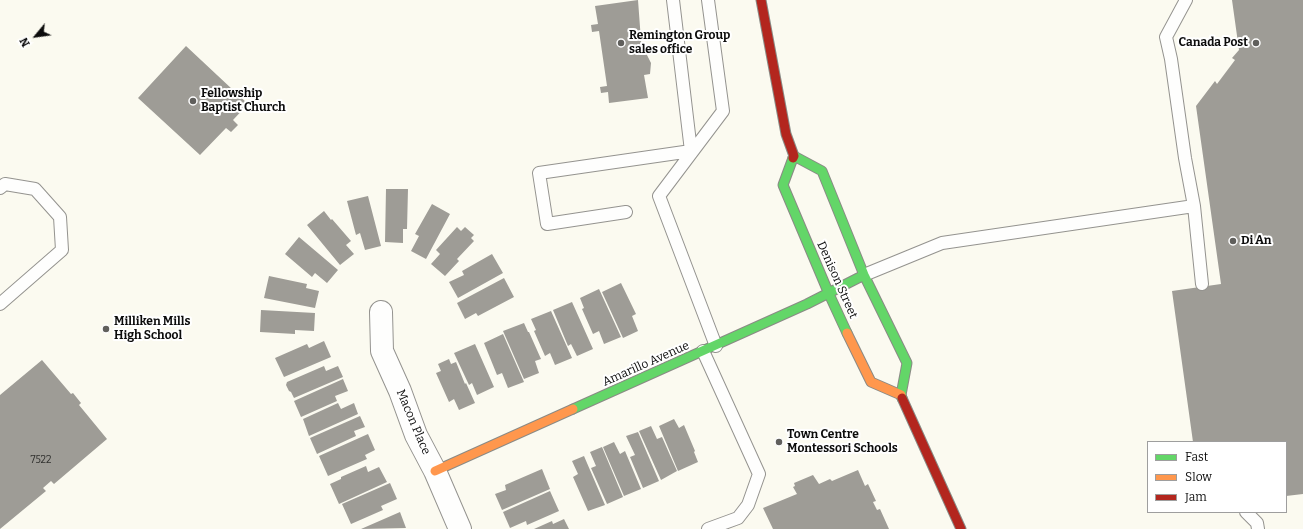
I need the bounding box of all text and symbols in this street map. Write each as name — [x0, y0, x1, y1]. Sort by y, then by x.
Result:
north arrow — [16, 16, 56, 56]
place label: Remington Group sales office — [629, 29, 730, 57]
text: N — [17, 35, 33, 49]
place label: Canada Post — [1179, 36, 1248, 50]
marker: Remington Group sales office — [616, 38, 626, 48]
marker: Canada Post — [1251, 38, 1261, 48]
place label: Fellowship Baptist Church — [201, 87, 286, 115]
marker: Fellowship Baptist Church — [188, 96, 198, 106]
place label: Di An — [1241, 234, 1272, 248]
marker: Di An — [1228, 236, 1238, 246]
street label: Denison Street — [814, 239, 860, 321]
place label: Milliken Mills High School — [114, 315, 190, 343]
marker: Milliken Mills High School — [101, 324, 111, 334]
street label: Amarillo Avenue — [600, 338, 692, 390]
street label: Macon Place — [393, 387, 433, 457]
place label: Town Centre Montessori Schools — [787, 428, 898, 456]
marker: Town Centre Montessori Schools — [774, 437, 784, 447]
legend — [1147, 441, 1287, 513]
text: Fast — [1185, 450, 1208, 464]
house number: 7522 — [31, 454, 51, 466]
text: Slow — [1185, 470, 1212, 484]
text: Jam — [1185, 490, 1207, 504]

